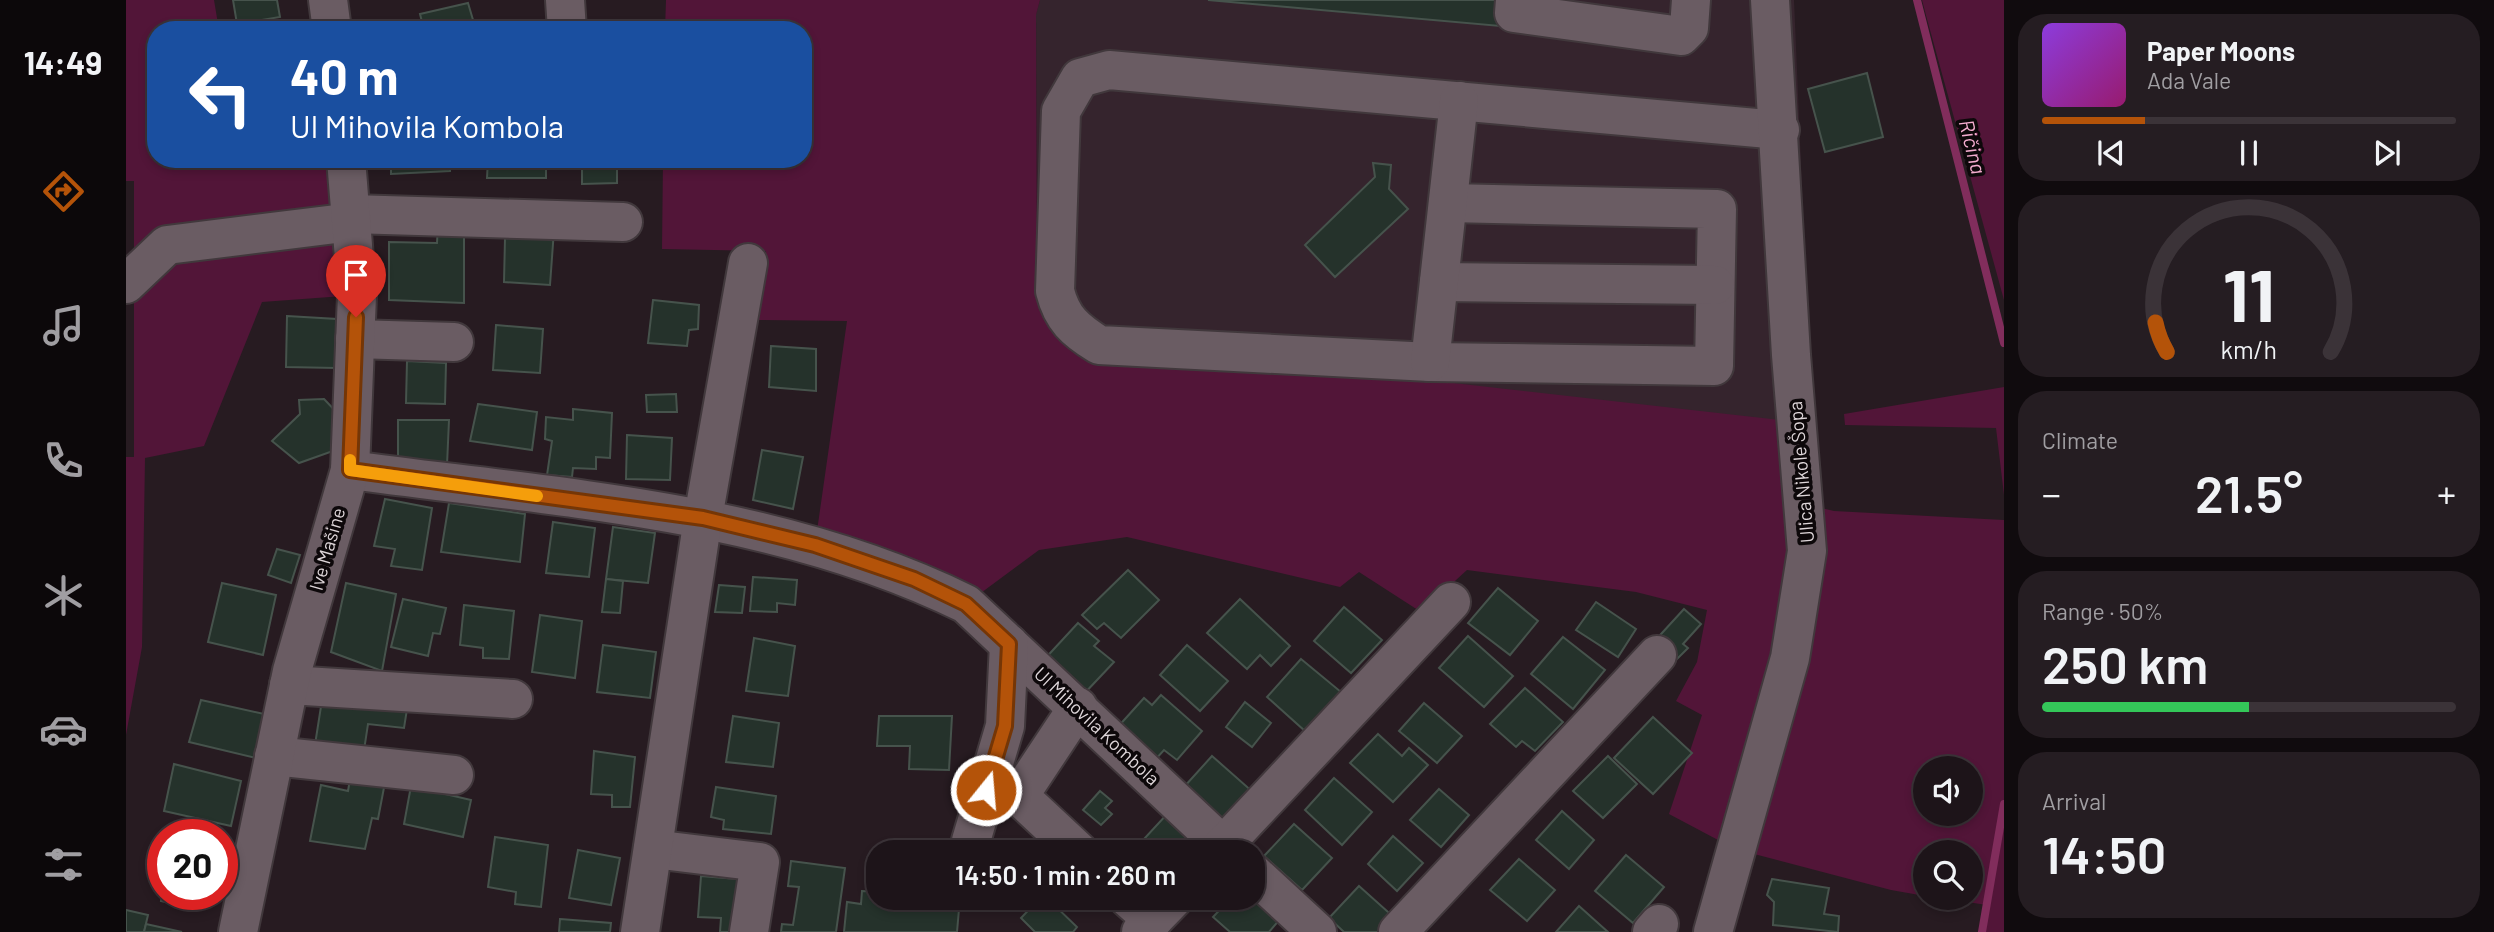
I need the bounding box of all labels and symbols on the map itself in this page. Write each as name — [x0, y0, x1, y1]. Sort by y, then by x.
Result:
water label: Ričina — [1955, 117, 1992, 177]
pin — [326, 245, 386, 317]
street label: Ulica Nikole Šopa — [1783, 400, 1818, 544]
street label: Ive Mašine — [304, 505, 349, 593]
street label: Ul Mihovila Kombola — [1030, 662, 1165, 790]
position arrow — [949, 753, 1023, 827]
speed limit sign: 20 — [147, 819, 238, 910]

